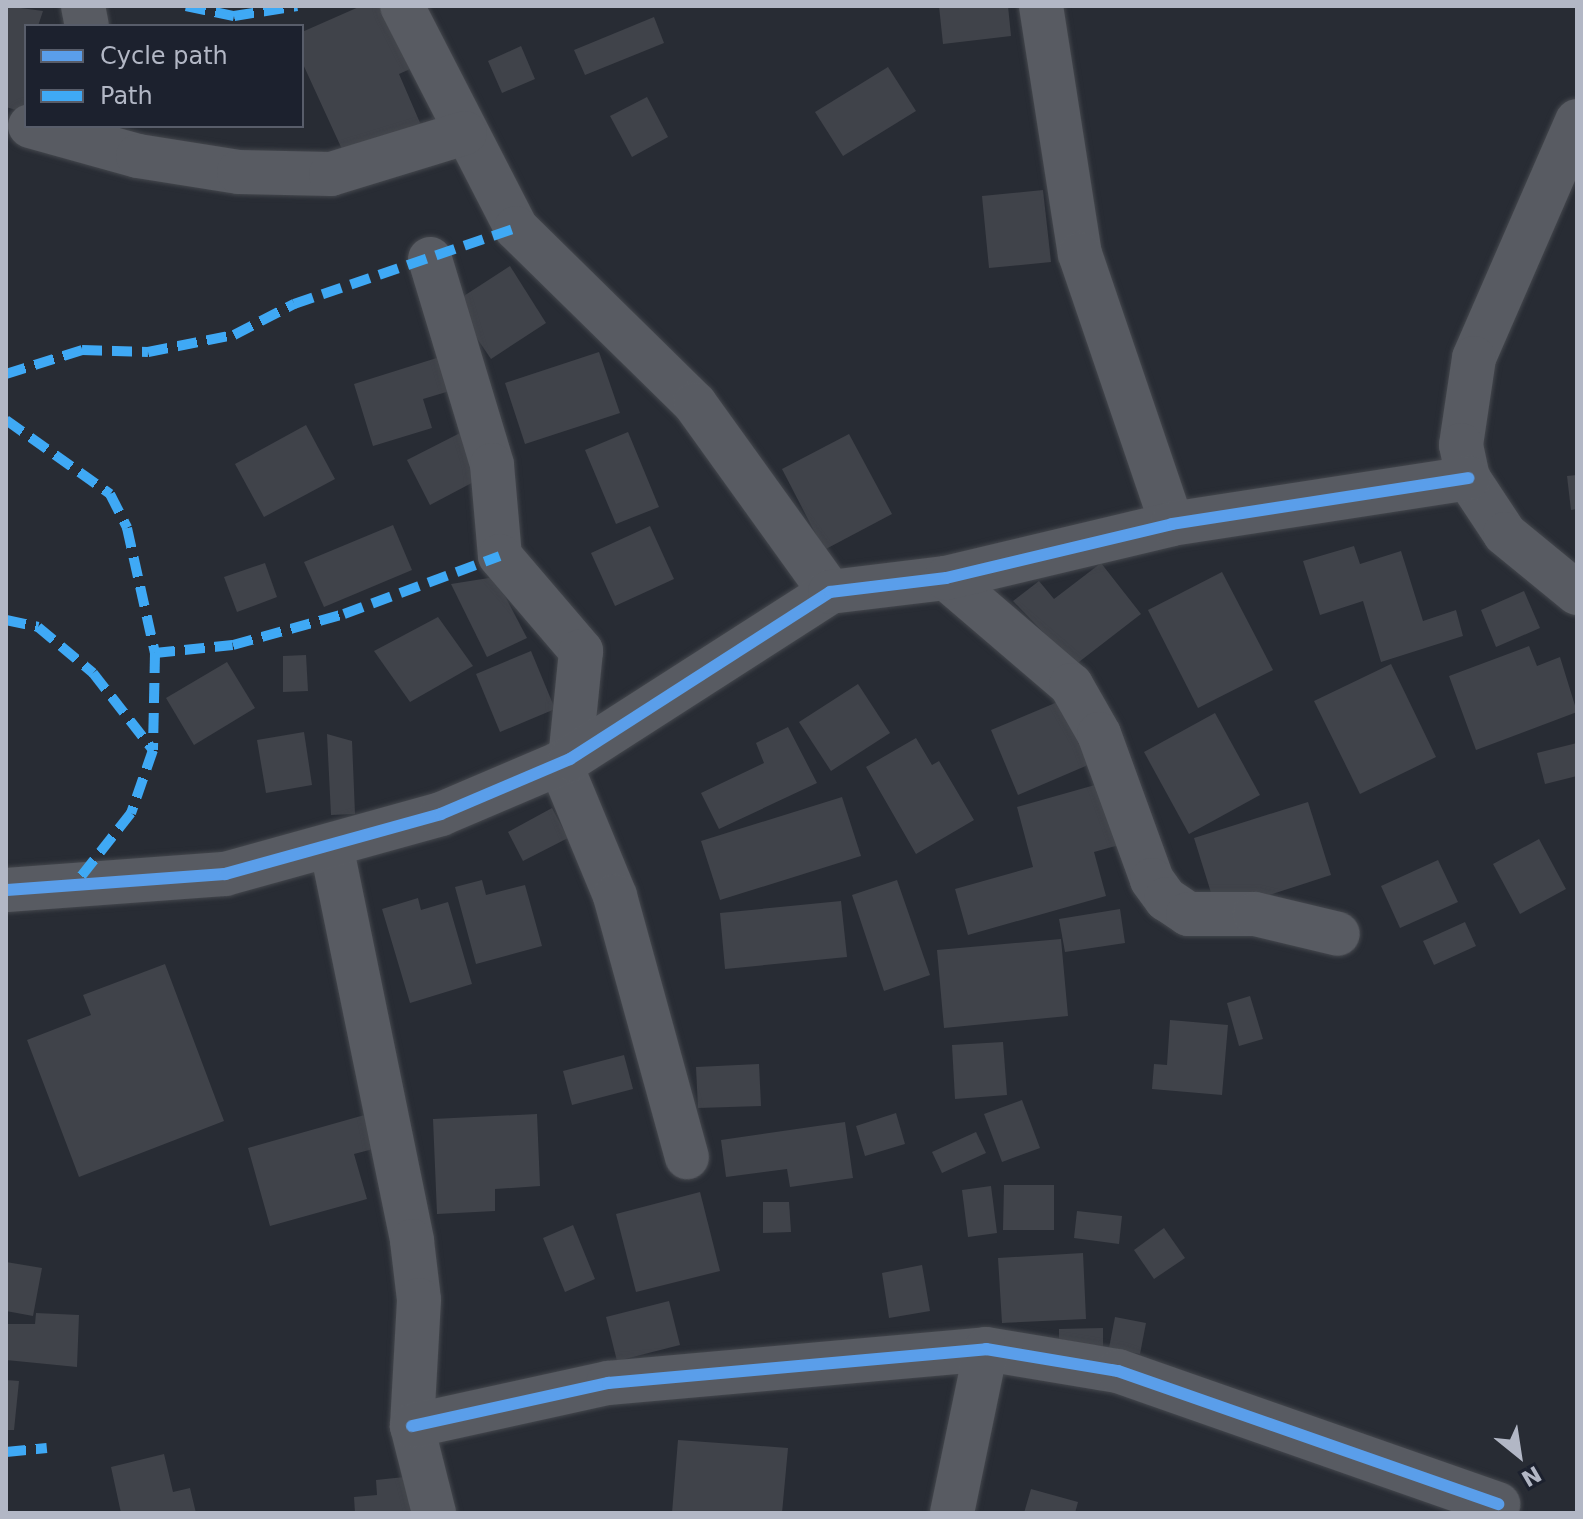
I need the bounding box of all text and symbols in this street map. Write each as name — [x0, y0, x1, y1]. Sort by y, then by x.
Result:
legend — [24, 24, 304, 128]
text: Cycle path — [100, 42, 228, 70]
text: Path — [100, 82, 153, 110]
north arrow — [1479, 1415, 1559, 1495]
text: N — [1517, 1461, 1545, 1492]

